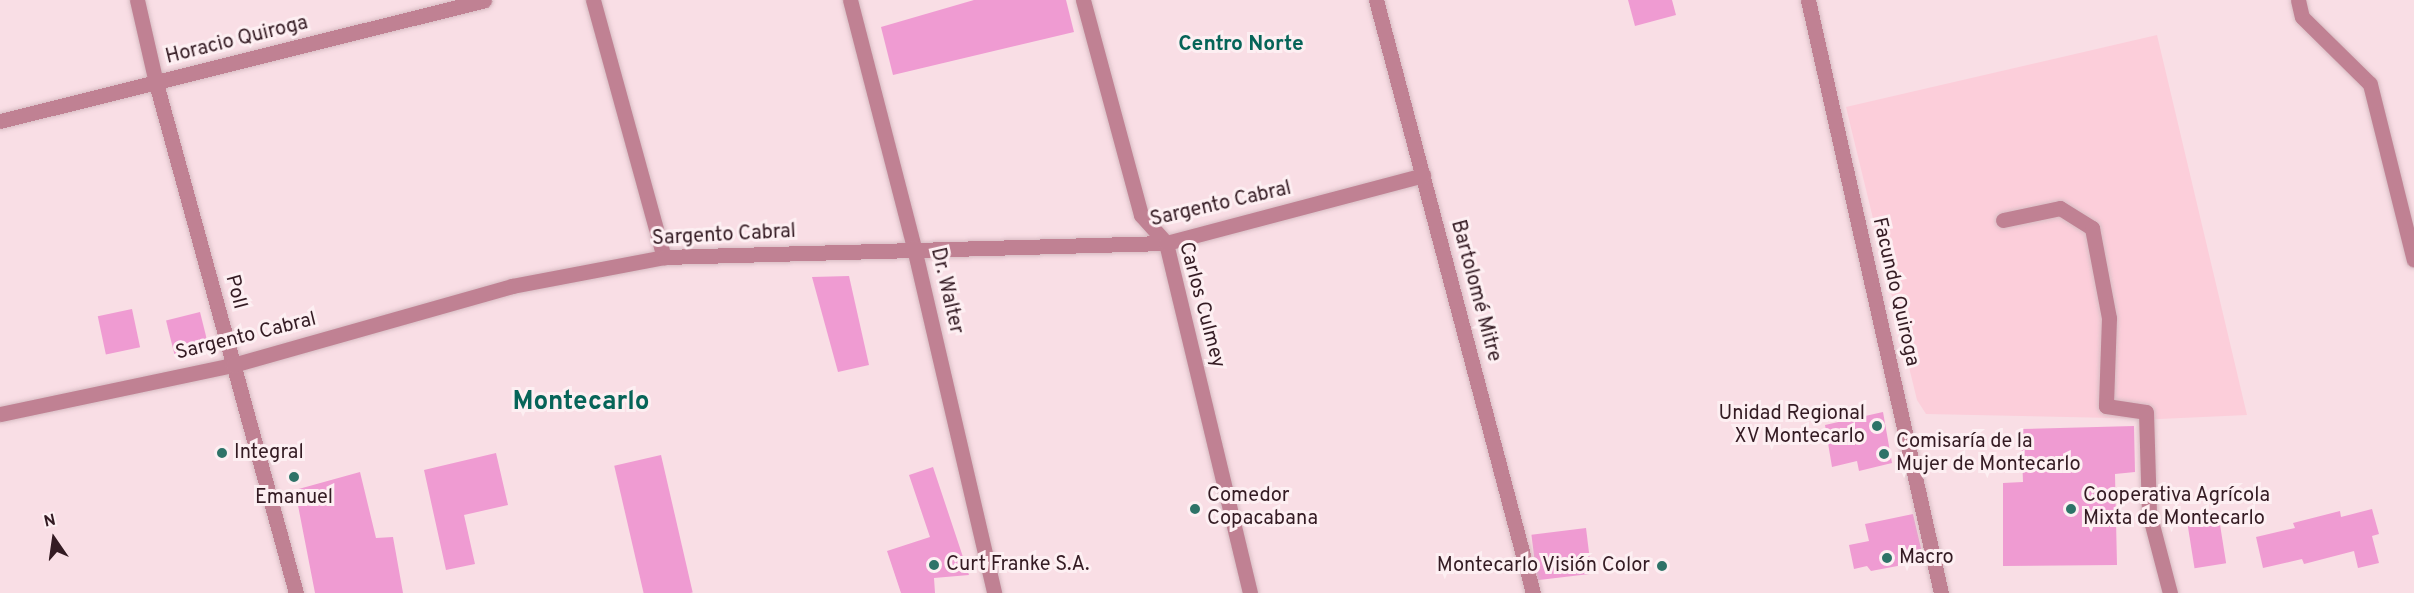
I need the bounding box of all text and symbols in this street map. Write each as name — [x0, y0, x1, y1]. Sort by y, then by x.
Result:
street label: Horacio Quiroga — [163, 12, 311, 70]
district label: Centro Norte — [1178, 32, 1304, 58]
street label: Sargento Cabral — [1148, 177, 1294, 233]
street label: Facundo Quiroga — [1866, 215, 1924, 369]
street label: Bartolomé Mitre — [1445, 218, 1505, 364]
street label: Sargento Cabral — [651, 220, 797, 252]
street label: Carlos Culmey — [1173, 239, 1229, 371]
street label: Dr. Walter — [924, 245, 968, 337]
street label: Poll — [219, 272, 251, 312]
street label: Sargento Cabral — [173, 308, 319, 366]
district label: Montecarlo — [512, 387, 650, 419]
place label: Unidad Regional XV Montecarlo — [1718, 402, 1865, 449]
marker: Unidad Regional XV Montecarlo — [1870, 419, 1884, 433]
place label: Comisaría de la Mujer de Montecarlo — [1896, 430, 2081, 477]
place label: Integral — [234, 441, 304, 465]
marker: Integral — [215, 446, 229, 460]
marker: Comisaría de la Mujer de Montecarlo — [1877, 447, 1891, 461]
marker: Emanuel — [287, 470, 301, 484]
place label: Comedor Copacabana — [1207, 485, 1318, 532]
place label: Cooperativa Agrícola Mixta de Montecarlo — [2083, 485, 2271, 532]
place label: Emanuel — [255, 486, 333, 510]
marker: Comedor Copacabana — [1188, 502, 1202, 516]
marker: Cooperativa Agrícola Mixta de Montecarlo — [2064, 502, 2078, 516]
north arrow — [24, 509, 84, 569]
text: N — [42, 510, 58, 532]
place label: Macro — [1899, 546, 1954, 570]
marker: Macro — [1880, 551, 1894, 565]
place label: Curt Franke S.A. — [946, 553, 1089, 577]
place label: Montecarlo Visión Color — [1436, 554, 1650, 578]
marker: Curt Franke S.A. — [927, 558, 941, 572]
marker: Montecarlo Visión Color — [1655, 559, 1669, 573]

